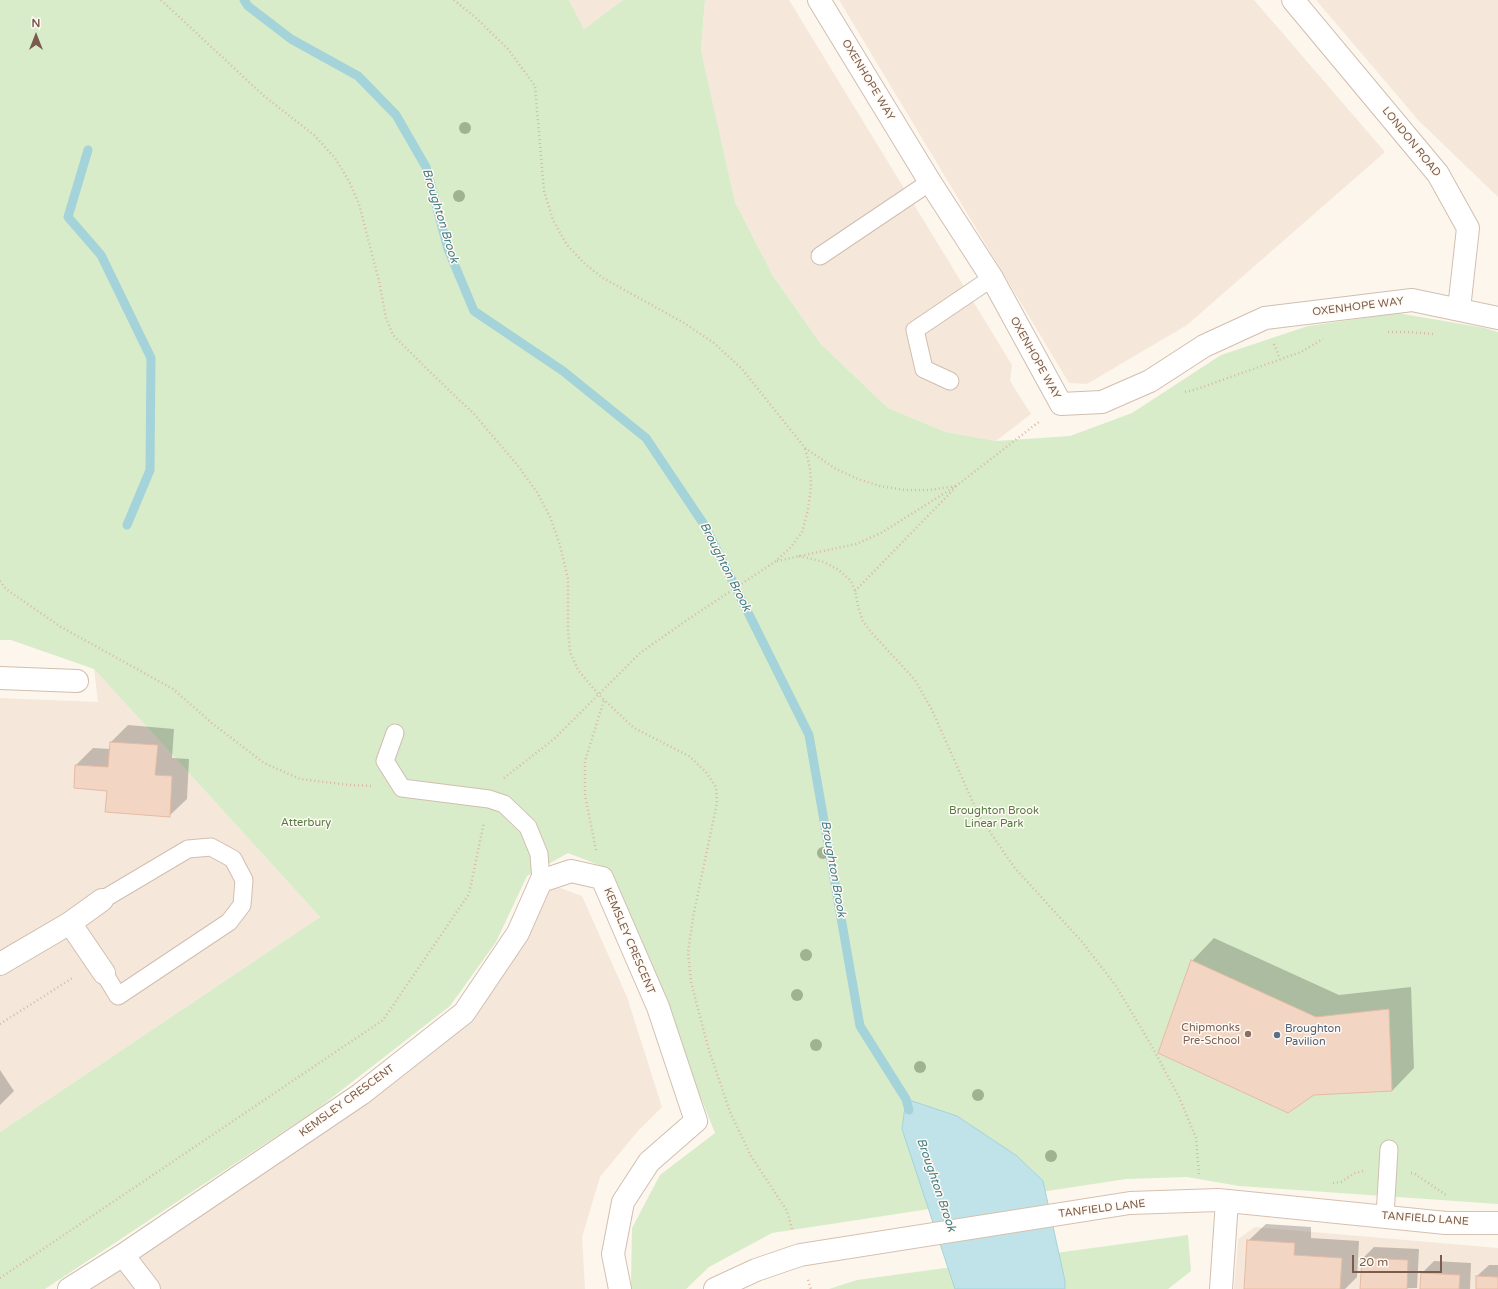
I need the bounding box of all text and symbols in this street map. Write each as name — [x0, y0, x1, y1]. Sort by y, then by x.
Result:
north arrow — [16, 16, 56, 56]
text: N — [32, 17, 40, 30]
street label: OXENHOPE WAY — [839, 37, 897, 123]
street label: LONDON ROAD — [1379, 104, 1443, 180]
water label: Broughton Brook — [419, 167, 461, 265]
street label: OXENHOPE WAY — [1312, 295, 1404, 319]
street label: OXENHOPE WAY — [1007, 315, 1063, 401]
water label: Broughton Brook — [696, 520, 754, 614]
park label: Broughton Brook Linear Park — [949, 804, 1039, 830]
park label: Atterbury — [281, 816, 331, 830]
water label: Broughton Brook — [817, 819, 849, 919]
street label: KEMSLEY CRESCENT — [601, 886, 657, 996]
place label: Chipmonks Pre-School — [1181, 1021, 1240, 1047]
place label: Broughton Pavilion — [1285, 1022, 1341, 1048]
marker: Chipmonks Pre-School — [1243, 1029, 1253, 1039]
marker: Broughton Pavilion — [1272, 1030, 1282, 1040]
street label: KEMSLEY CRESCENT — [297, 1062, 397, 1140]
water label: Broughton Brook — [913, 1136, 959, 1234]
street label: TANFIELD LANE — [1058, 1197, 1146, 1221]
street label: TANFIELD LANE — [1381, 1209, 1469, 1229]
scale bar — [1354, 1247, 1444, 1273]
text: 20 m — [1359, 1255, 1388, 1269]

